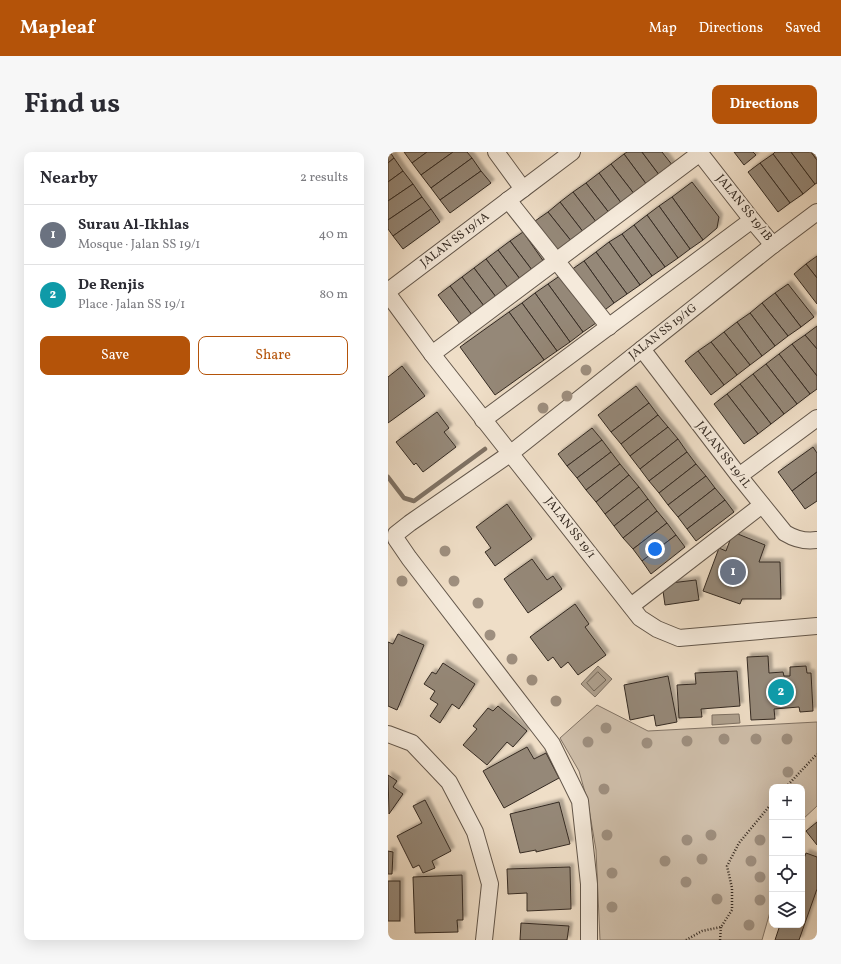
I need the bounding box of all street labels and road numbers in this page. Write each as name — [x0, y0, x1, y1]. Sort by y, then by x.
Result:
street label: JALAN SS 19/1B — [712, 171, 776, 245]
street label: JALAN SS 19/1A — [417, 208, 493, 271]
street label: JALAN SS 19/1G — [625, 300, 701, 364]
street label: JALAN SS 19/1L — [692, 418, 754, 492]
street label: JALAN SS 19/1 — [541, 494, 599, 562]

